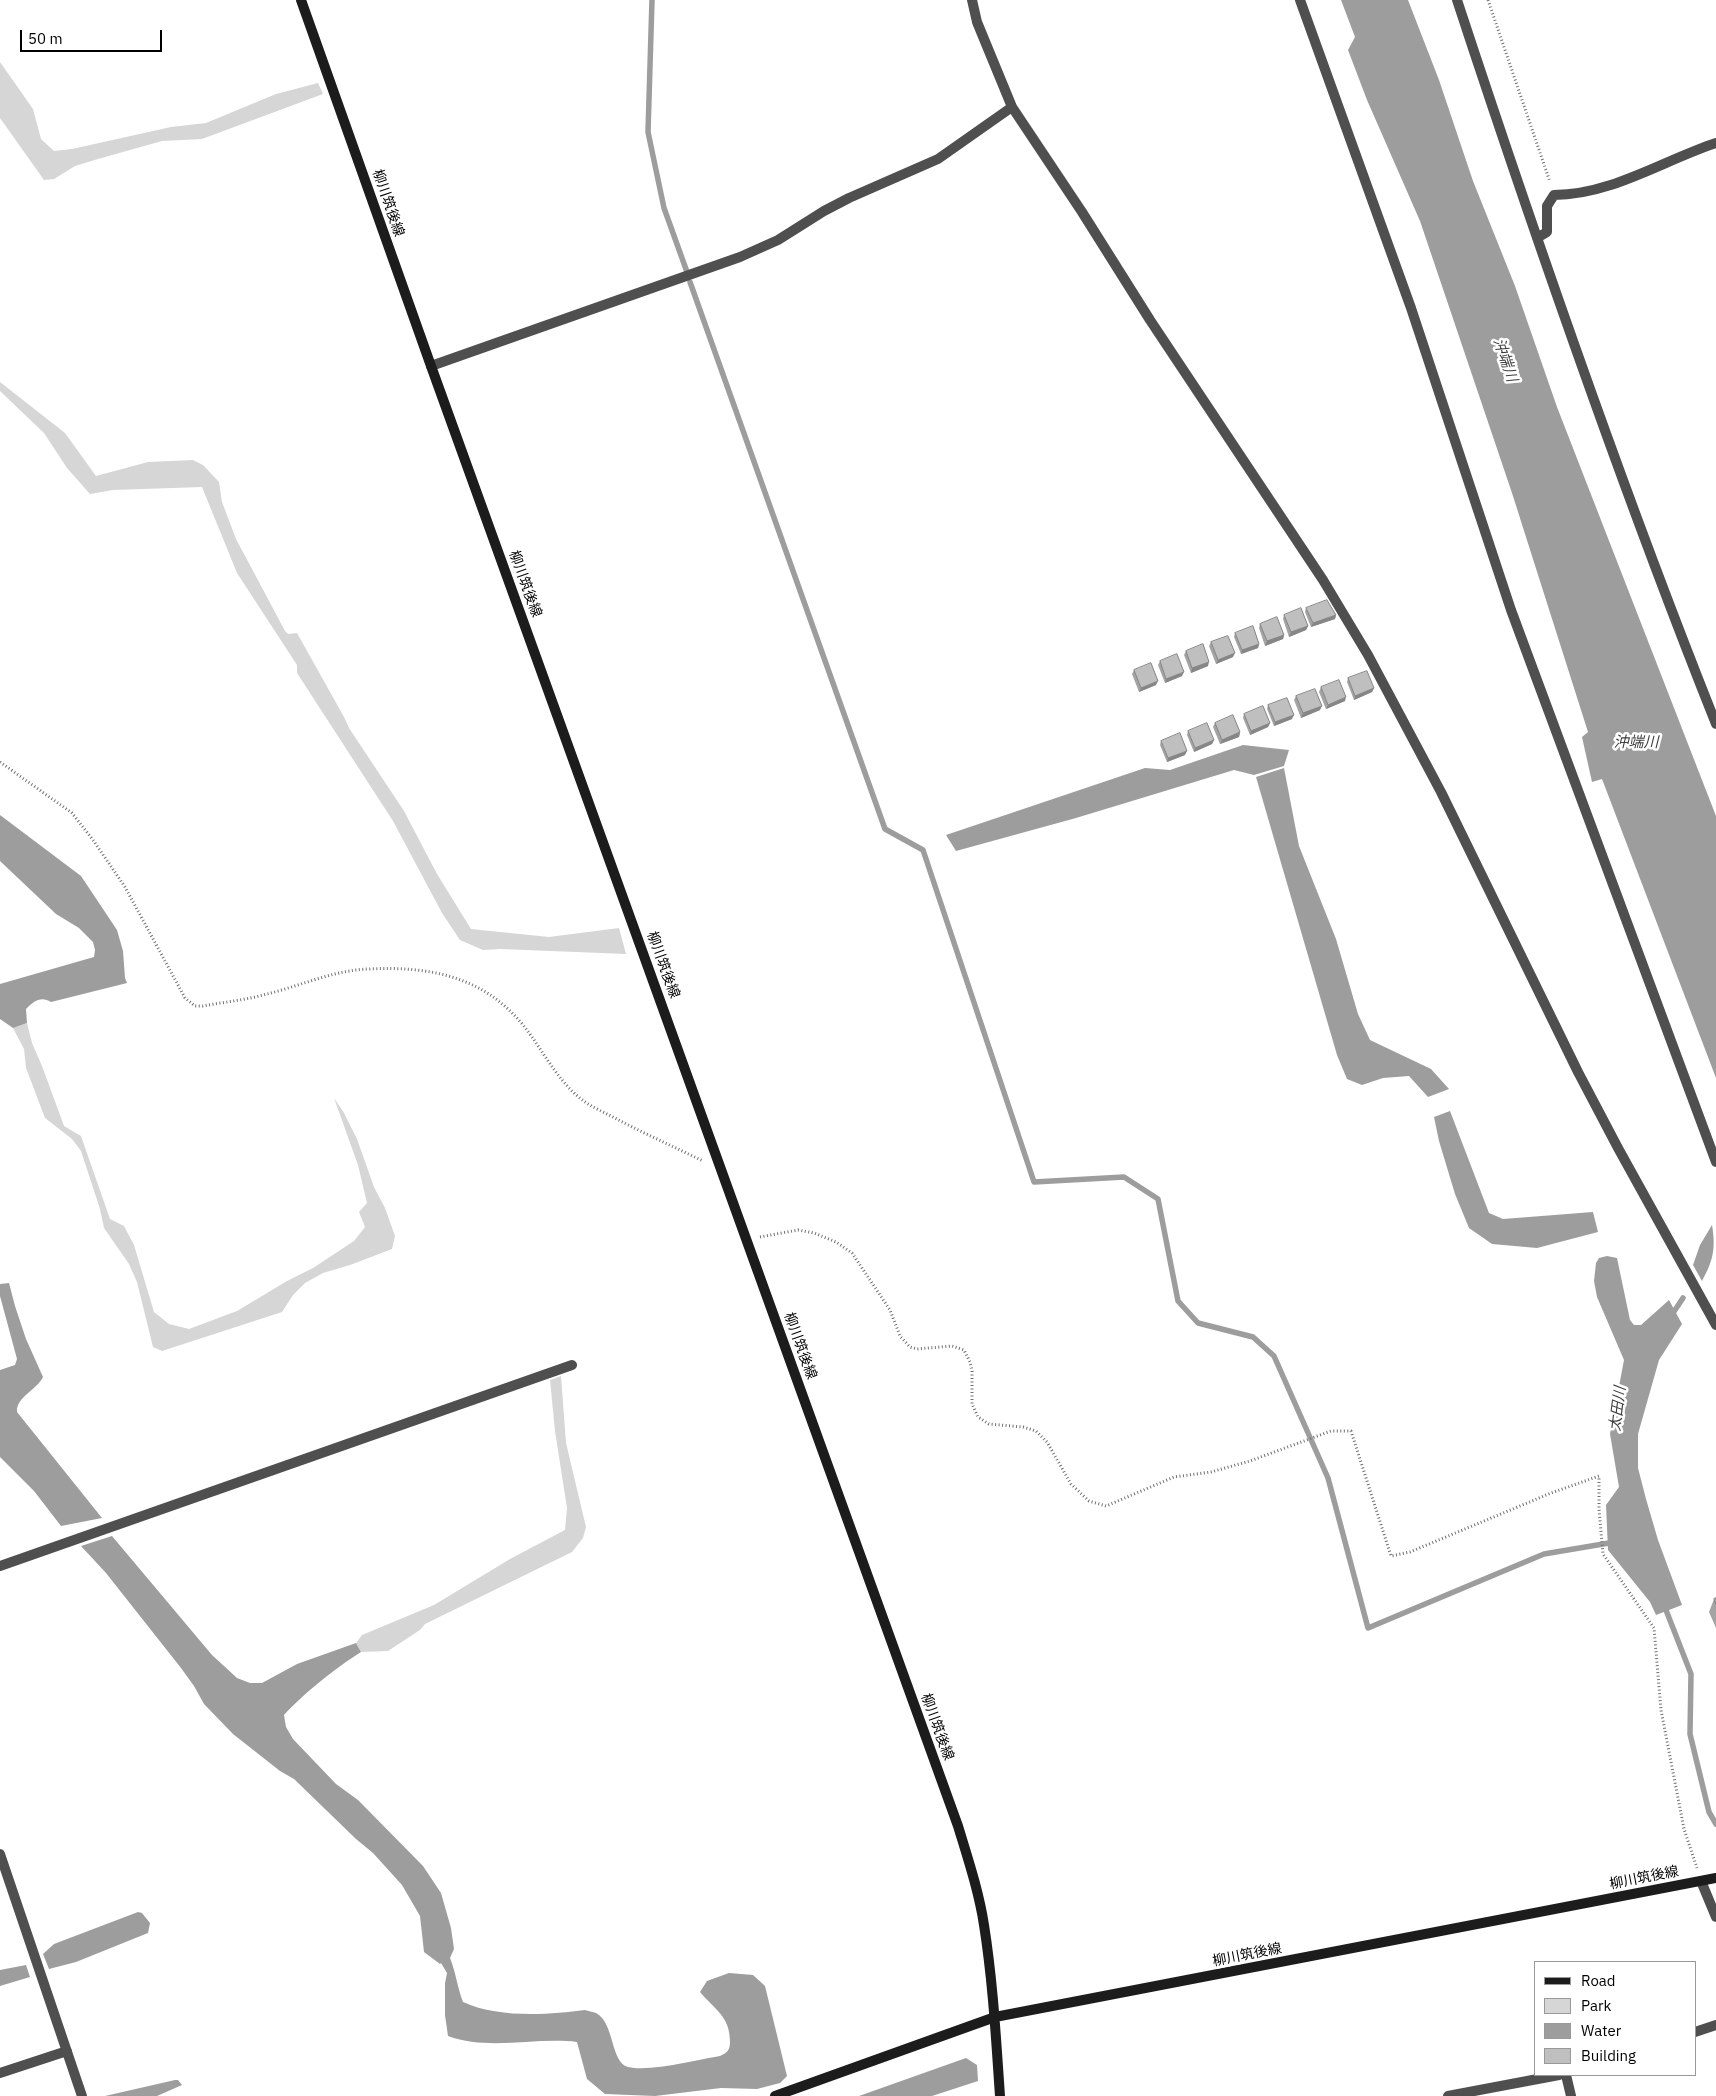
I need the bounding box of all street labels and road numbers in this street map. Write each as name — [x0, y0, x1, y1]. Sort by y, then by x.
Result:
street label: 柳川筑後線 — [369, 167, 407, 239]
street label: 柳川筑後線 — [505, 548, 545, 620]
street label: 柳川筑後線 — [643, 929, 683, 1001]
street label: 柳川筑後線 — [780, 1310, 820, 1382]
street label: 柳川筑後線 — [917, 1691, 957, 1763]
street label: 柳川筑後線 — [1608, 1863, 1680, 1893]
street label: 柳川筑後線 — [1211, 1940, 1283, 1970]

